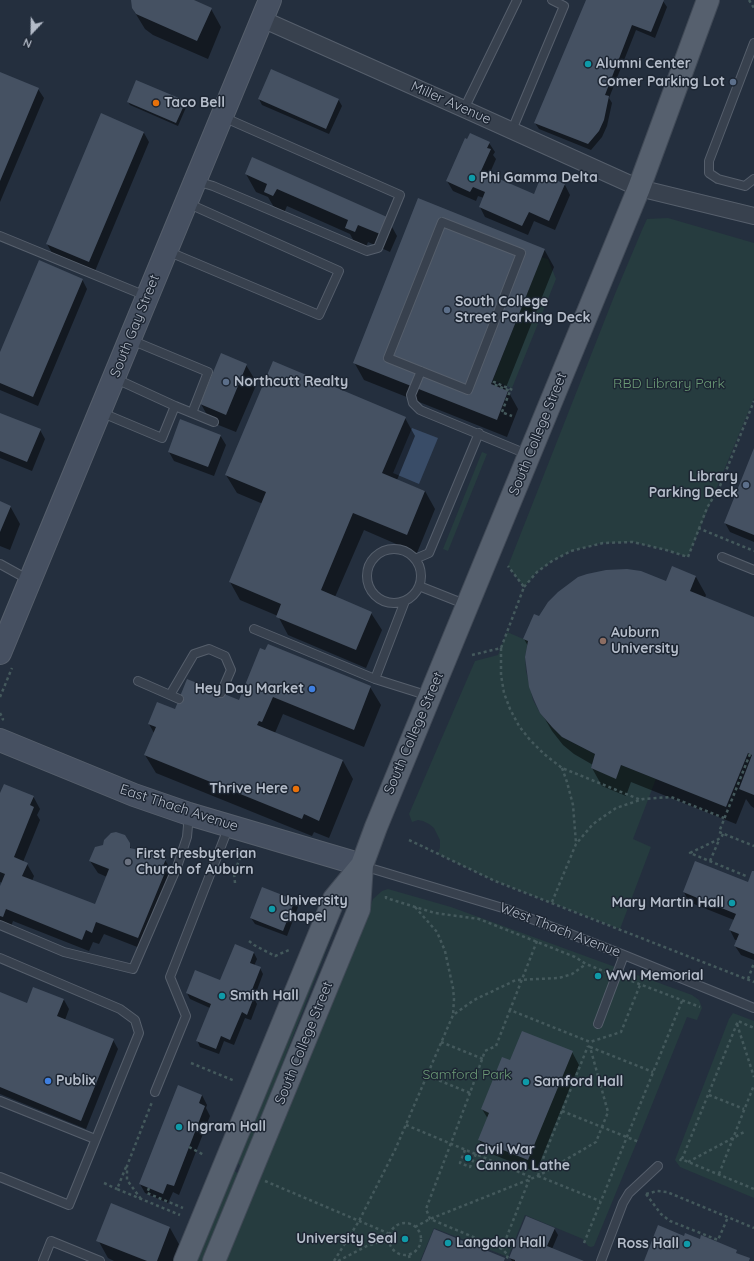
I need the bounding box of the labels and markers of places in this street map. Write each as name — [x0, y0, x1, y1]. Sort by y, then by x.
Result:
place label: Alumni Center — [596, 56, 691, 72]
marker: Alumni Center — [583, 59, 593, 69]
place label: Comer Parking Lot — [598, 74, 725, 90]
marker: Comer Parking Lot — [728, 77, 738, 87]
place label: Taco Bell — [164, 95, 225, 111]
marker: Taco Bell — [151, 98, 161, 108]
place label: Phi Gamma Delta — [480, 170, 598, 186]
marker: Phi Gamma Delta — [467, 173, 477, 183]
place label: South College Street Parking Deck — [455, 294, 590, 326]
marker: South College Street Parking Deck — [442, 305, 452, 315]
place label: Northcutt Realty — [234, 374, 348, 390]
marker: Northcutt Realty — [221, 377, 231, 387]
place label: Library Parking Deck — [649, 469, 738, 502]
marker: Library Parking Deck — [741, 480, 751, 490]
place label: Auburn University — [611, 625, 679, 658]
marker: Auburn University — [598, 636, 608, 646]
place label: Hey Day Market — [195, 681, 304, 697]
marker: Hey Day Market — [307, 684, 317, 694]
place label: Thrive Here — [209, 781, 288, 797]
marker: Thrive Here — [291, 784, 301, 794]
place label: First Presbyterian Church of Auburn — [136, 846, 256, 878]
marker: First Presbyterian Church of Auburn — [123, 857, 133, 867]
place label: University Chapel — [280, 893, 348, 926]
place label: Mary Martin Hall — [611, 895, 724, 911]
marker: Mary Martin Hall — [727, 898, 737, 908]
marker: University Chapel — [267, 904, 277, 914]
place label: WWI Memorial — [606, 968, 703, 984]
marker: WWI Memorial — [593, 971, 603, 981]
place label: Smith Hall — [230, 988, 299, 1004]
marker: Smith Hall — [217, 991, 227, 1001]
place label: Publix — [56, 1073, 95, 1089]
place label: Samford Hall — [534, 1074, 623, 1090]
marker: Publix — [43, 1076, 53, 1086]
marker: Samford Hall — [521, 1077, 531, 1087]
place label: Ingram Hall — [187, 1119, 266, 1135]
marker: Ingram Hall — [174, 1122, 184, 1132]
place label: Civil War Cannon Lathe — [476, 1142, 570, 1174]
marker: Civil War Cannon Lathe — [463, 1153, 473, 1163]
place label: University Seal — [296, 1231, 397, 1247]
marker: University Seal — [400, 1234, 410, 1244]
place label: Langdon Hall — [456, 1235, 546, 1251]
place label: Ross Hall — [617, 1236, 679, 1252]
marker: Langdon Hall — [443, 1238, 453, 1248]
marker: Ross Hall — [682, 1239, 692, 1249]

